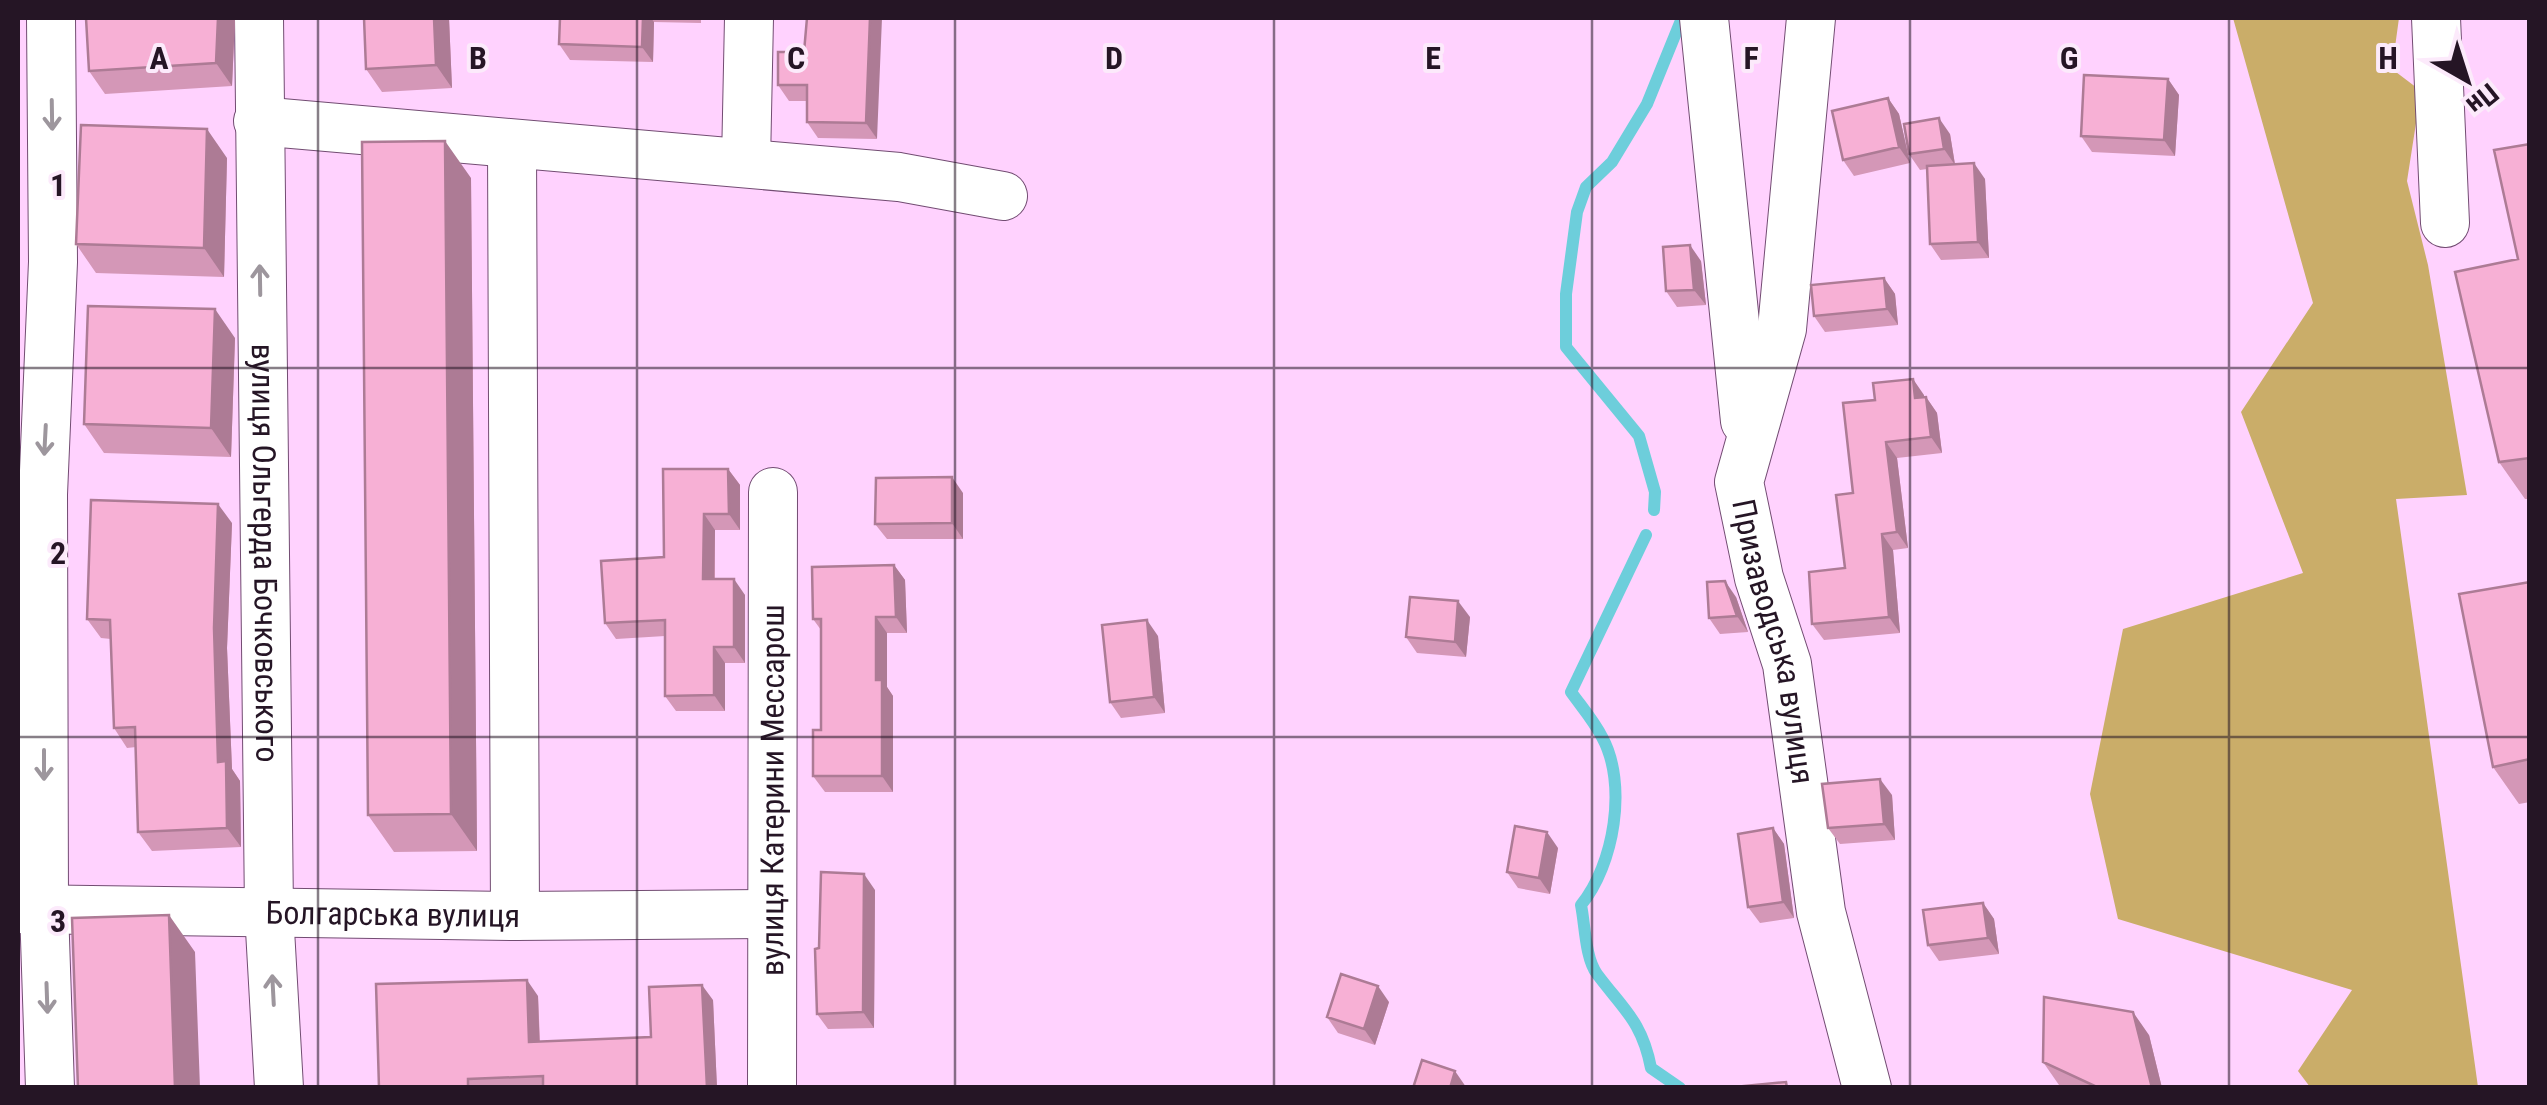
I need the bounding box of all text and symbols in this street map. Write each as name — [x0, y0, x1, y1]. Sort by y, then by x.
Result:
north arrow — [2417, 30, 2517, 130]
text: A — [149, 39, 169, 77]
text: B — [469, 39, 487, 77]
text: C — [787, 39, 805, 77]
text: D — [1105, 39, 1123, 77]
text: E — [1425, 39, 1441, 77]
text: F — [1743, 39, 1759, 77]
text: G — [2060, 39, 2078, 77]
text: H — [2378, 39, 2398, 77]
text: Пн — [2460, 76, 2505, 122]
one-way arrow — [42, 98, 62, 130]
text: 1 — [50, 166, 66, 204]
one-way arrow — [251, 265, 270, 297]
street label: вулиця Ольгерда Бочковського — [244, 343, 286, 763]
one-way arrow — [35, 423, 54, 455]
street label: Призаводська вулиця — [1724, 496, 1822, 786]
text: 2 — [50, 534, 66, 572]
street label: вулиця Катерини Мессарош — [753, 604, 792, 976]
one-way arrow — [34, 748, 54, 780]
street label: Болгарська вулиця — [265, 893, 520, 935]
text: 3 — [50, 902, 66, 940]
one-way arrow — [264, 975, 283, 1007]
one-way arrow — [37, 982, 56, 1014]

